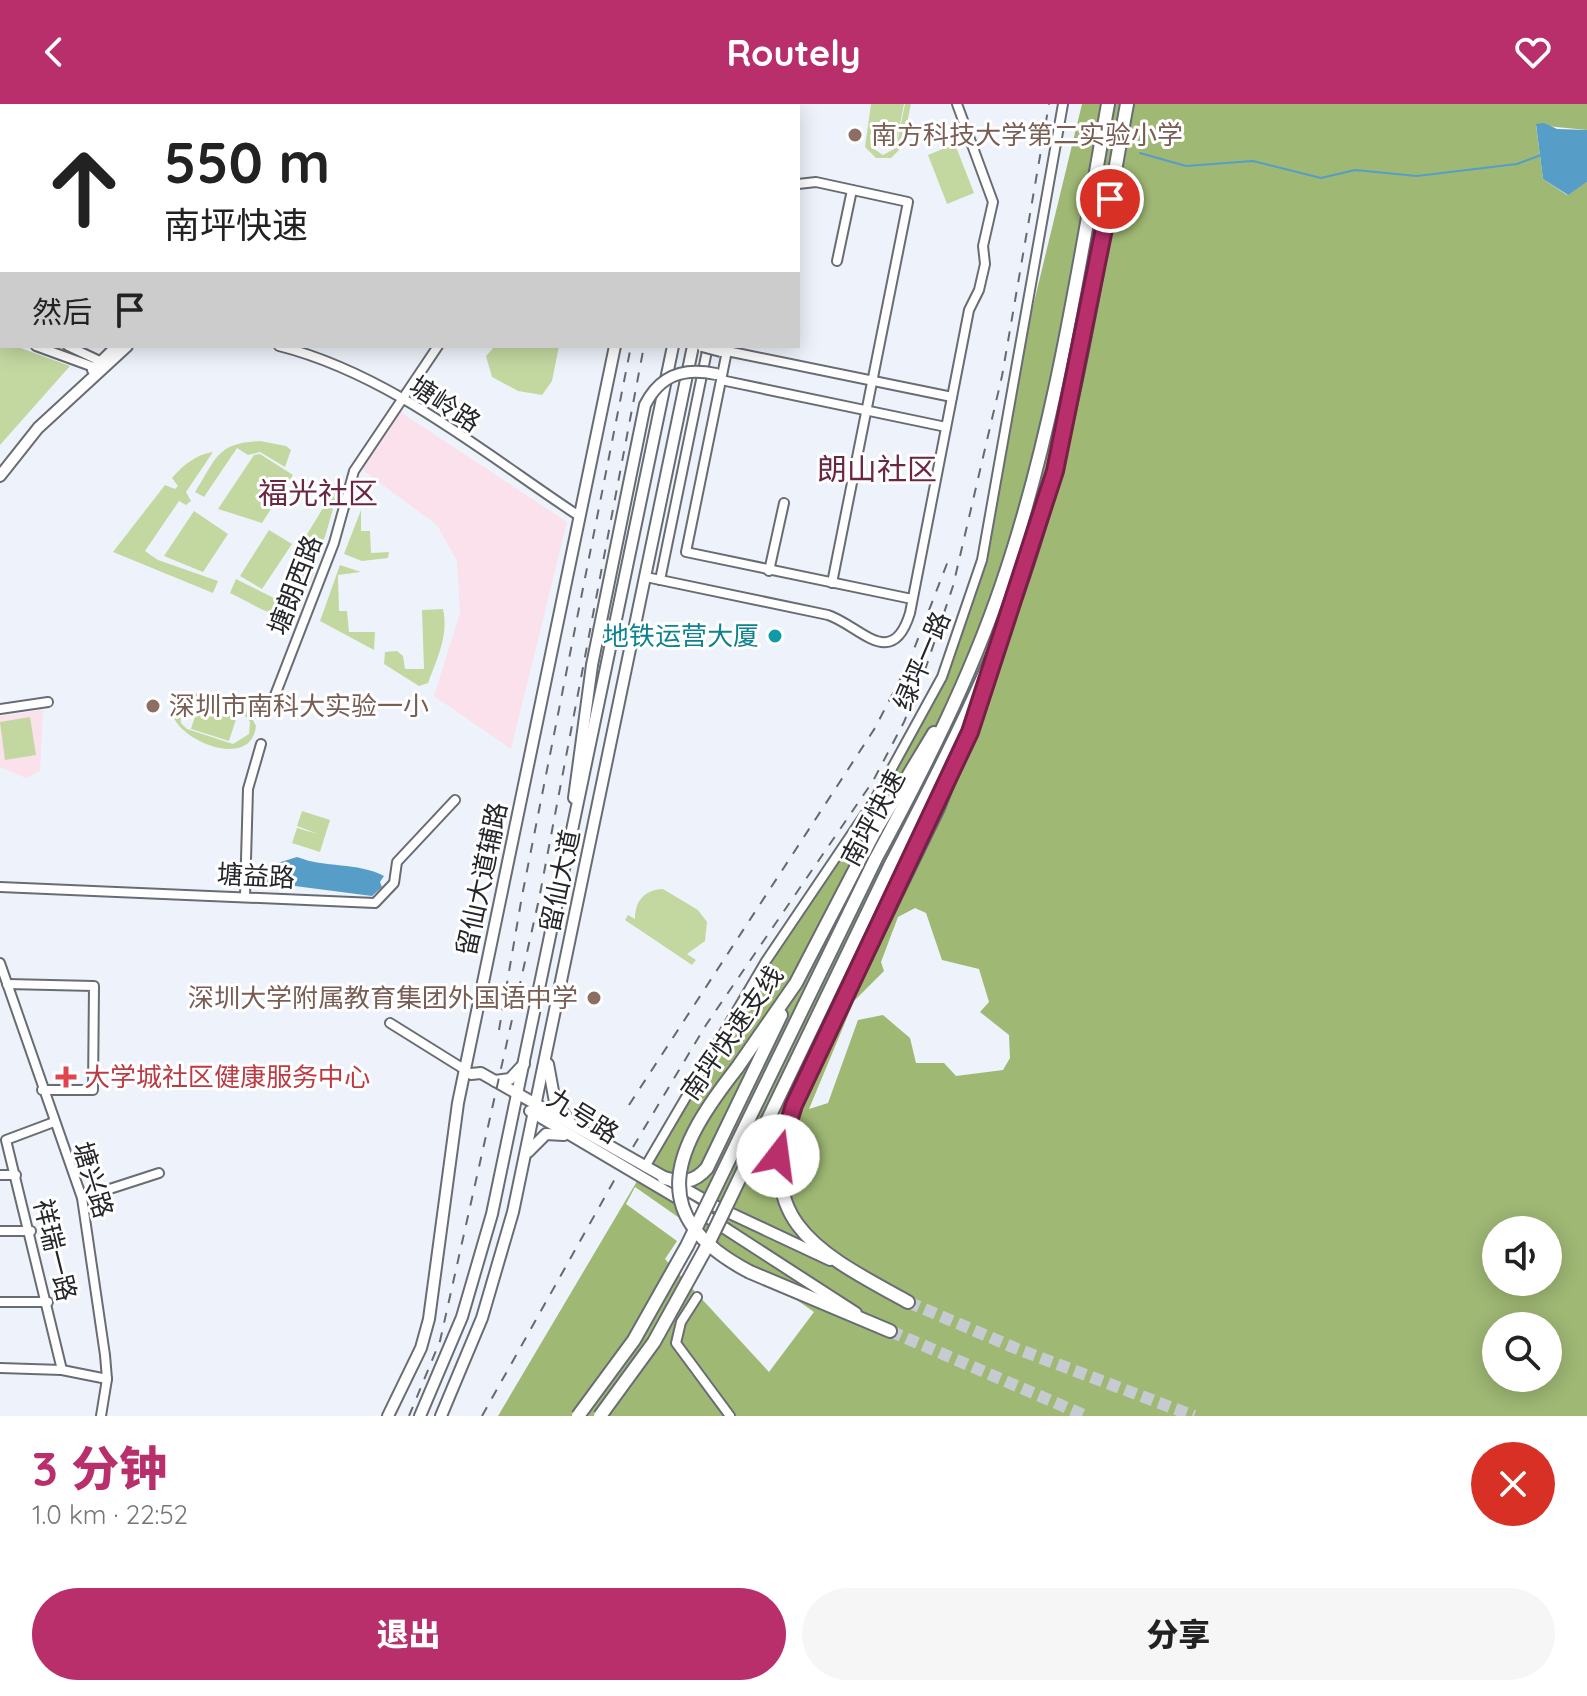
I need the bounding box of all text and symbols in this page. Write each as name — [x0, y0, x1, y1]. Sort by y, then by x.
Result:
icon: back — [32, 30, 76, 74]
text: Routely — [726, 30, 861, 75]
icon: heart — [1511, 30, 1555, 74]
place label: 南方科技大学第二实验小学 — [871, 118, 1183, 151]
marker: 南方科技大学第二实验小学 — [846, 126, 864, 144]
text: 550 m — [164, 127, 330, 197]
icon: ahead — [32, 136, 136, 240]
pin — [1076, 165, 1144, 233]
icon: arrive — [1088, 177, 1132, 221]
text: 南坪快速 — [164, 202, 308, 247]
icon: arrive — [108, 288, 152, 332]
text: 然后 — [32, 293, 92, 331]
street label: 塘岭路 — [404, 368, 487, 439]
district label: 朗山社区 — [817, 450, 937, 488]
district label: 福光社区 — [258, 474, 378, 512]
street label: 塘朗西路 — [260, 530, 329, 639]
street label: 绿坪一路 — [886, 606, 957, 715]
place label: 地铁运营大厦 — [603, 619, 759, 652]
marker: 地铁运营大厦 — [766, 627, 784, 645]
place label: 深圳市南科大实验一小 — [169, 689, 429, 722]
marker: 深圳市南科大实验一小 — [144, 697, 162, 715]
street label: 南坪快速 — [834, 764, 912, 871]
street label: 留仙大道辅路 — [449, 799, 514, 959]
street label: 留仙大道 — [533, 827, 586, 935]
street label: 塘益路 — [216, 857, 296, 894]
street label: 南坪快速支线 — [673, 959, 790, 1106]
place label: 深圳大学附属教育集团外国语中学 — [188, 981, 578, 1014]
marker: 深圳大学附属教育集团外国语中学 — [585, 989, 603, 1007]
place label: 大学城社区健康服务中心 — [84, 1060, 370, 1093]
marker: 大学城社区健康服务中心 — [55, 1066, 77, 1088]
street label: 九号路 — [541, 1081, 625, 1150]
position arrow — [736, 1114, 820, 1198]
street label: 塘兴路 — [66, 1138, 121, 1222]
street label: 祥瑞一路 — [27, 1195, 84, 1304]
map controls — [1482, 1216, 1562, 1392]
button: sound — [1482, 1216, 1562, 1296]
button: search — [1482, 1312, 1562, 1392]
text: 3 分钟 — [32, 1438, 167, 1498]
button: close — [1471, 1442, 1555, 1526]
text: 1.0 km · 22:52 — [32, 1498, 188, 1531]
button: 退出 — [32, 1588, 786, 1680]
button: 分享 — [802, 1588, 1555, 1680]

